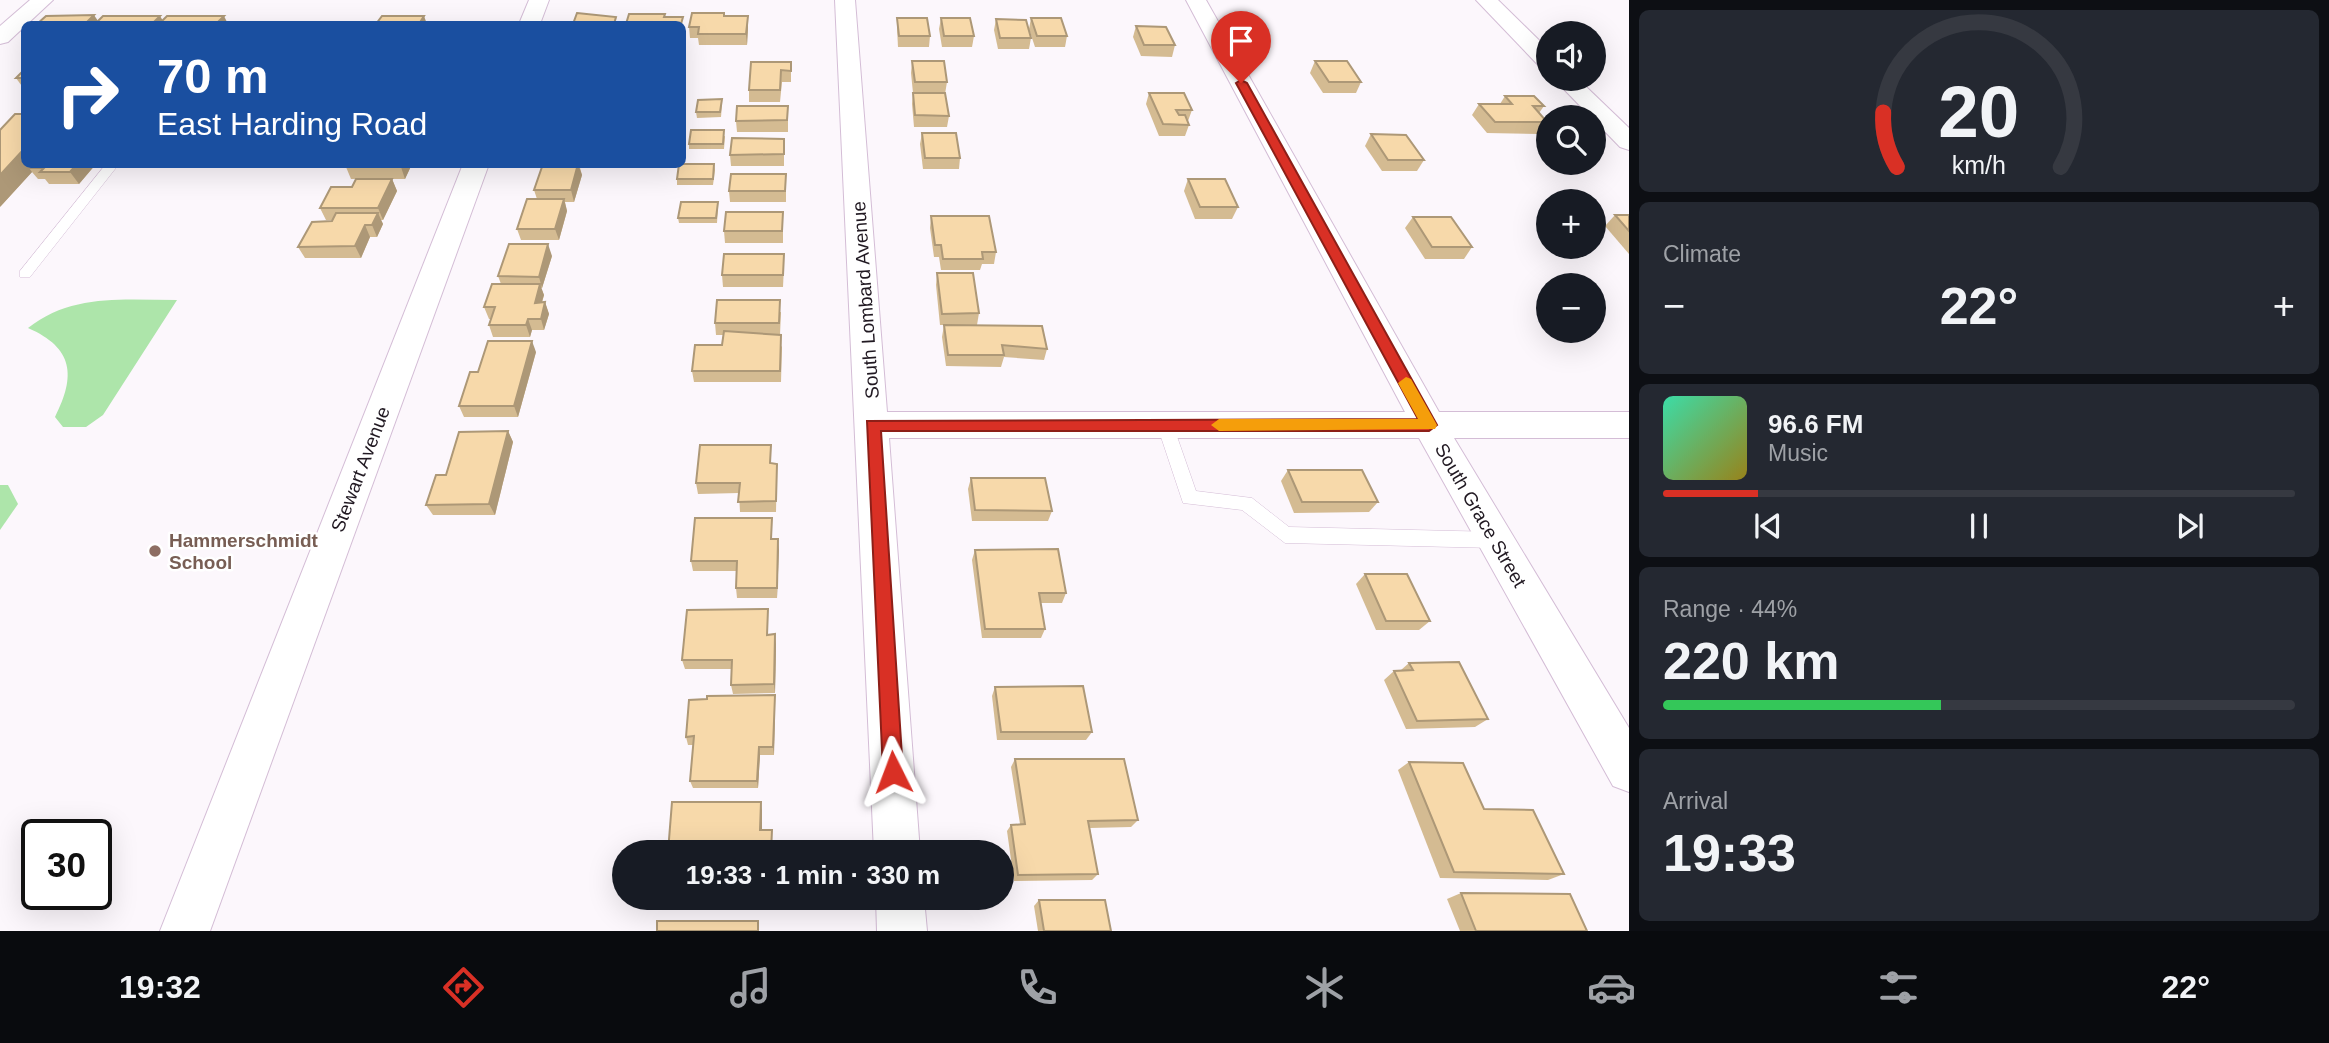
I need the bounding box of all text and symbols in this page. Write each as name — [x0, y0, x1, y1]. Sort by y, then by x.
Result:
pin — [1211, 11, 1271, 83]
map controls — [1536, 21, 1606, 343]
button: sound — [1536, 21, 1606, 91]
icon: arrive — [1222, 22, 1260, 60]
icon: right — [42, 49, 133, 140]
text: 70 m — [157, 49, 269, 103]
text: 20 — [1939, 71, 2019, 152]
button: search — [1536, 105, 1606, 175]
text: East Harding Road — [157, 106, 427, 142]
text: km/h — [1952, 151, 2006, 179]
button: + — [1536, 189, 1606, 259]
street label: South Lombard Avenue — [848, 200, 883, 400]
text: Climate — [1663, 241, 1741, 267]
button: − — [1536, 273, 1606, 343]
text: 22° — [1940, 277, 2018, 335]
text: − — [1663, 285, 1685, 327]
text: + — [2273, 285, 2295, 327]
street label: Stewart Avenue — [327, 403, 394, 535]
text: 96.6 FM — [1768, 409, 1863, 439]
street label: South Grace Street — [1431, 440, 1531, 592]
text: Music — [1768, 440, 1828, 466]
icon: previous — [1749, 507, 1787, 545]
icon: pause — [1960, 507, 1998, 545]
icon: next — [2171, 507, 2209, 545]
place label: Hammerschmidt School — [169, 530, 319, 573]
marker: Hammerschmidt School — [147, 543, 163, 559]
text: Range · 44% — [1663, 596, 1797, 622]
text: 220 km — [1663, 632, 1839, 690]
position arrow — [856, 735, 930, 809]
text: Arrival — [1663, 788, 1728, 814]
speed limit sign: 30 — [21, 819, 112, 910]
text: 19:33 — [1663, 824, 1796, 882]
text: 19:33 · 1 min · 330 m — [686, 860, 940, 890]
icon: directions — [439, 963, 488, 1012]
icon: music — [726, 963, 775, 1012]
icon: phone — [1013, 963, 1062, 1012]
icon: climate — [1300, 963, 1349, 1012]
icon: car — [1587, 963, 1636, 1012]
icon: filters — [1874, 963, 1923, 1012]
text: 19:32 — [119, 969, 201, 1005]
text: 22° — [2162, 969, 2210, 1005]

